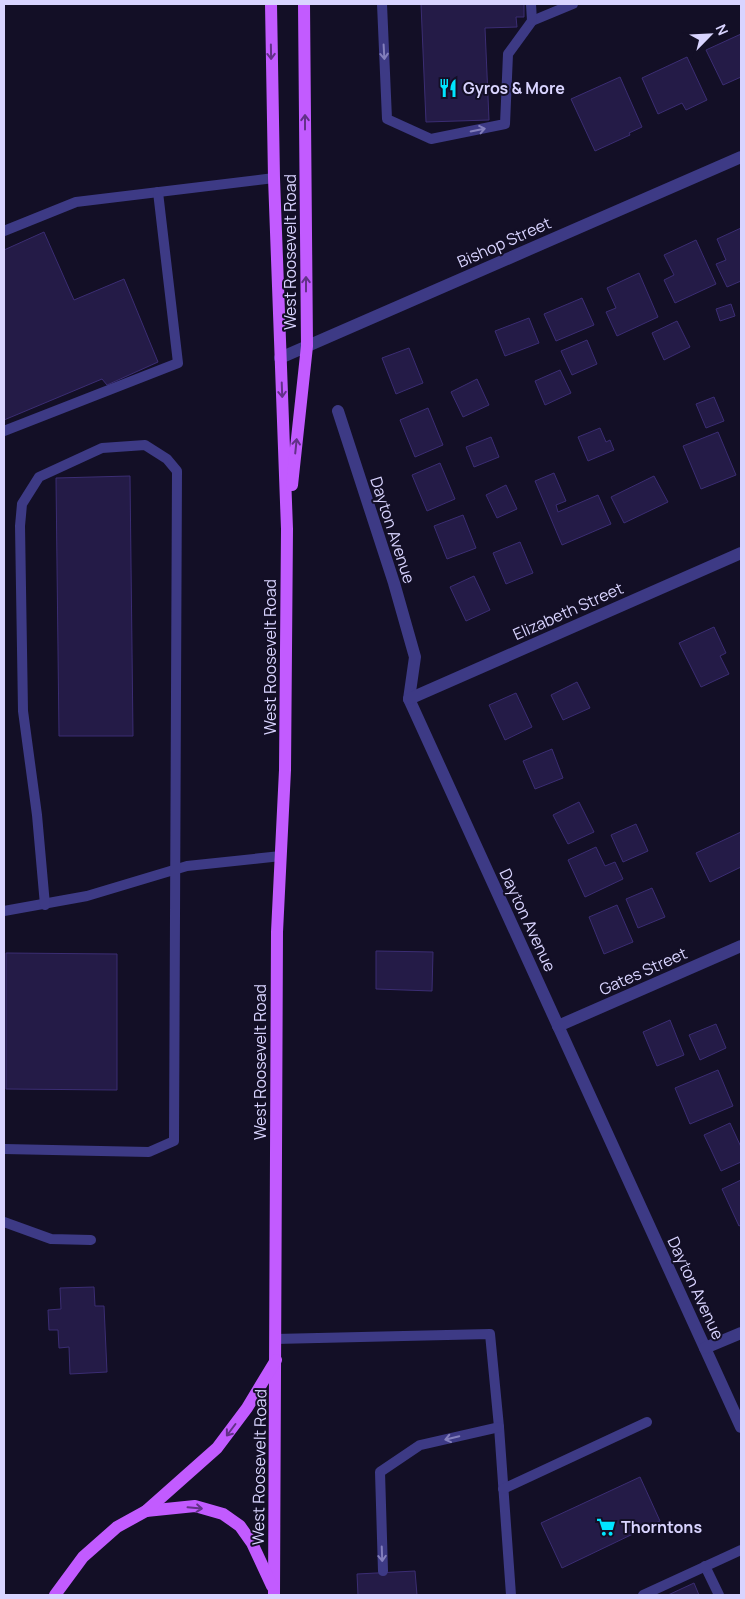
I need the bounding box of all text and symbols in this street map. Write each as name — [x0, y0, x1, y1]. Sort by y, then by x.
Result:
north arrow — [685, 10, 735, 60]
text: N — [712, 21, 733, 38]
one-way arrow — [266, 44, 276, 60]
one-way arrow — [379, 44, 389, 60]
restaurant icon: Gyros & More — [437, 77, 459, 99]
place label: Gyros & More — [463, 77, 565, 99]
one-way arrow — [300, 114, 310, 130]
one-way arrow — [469, 124, 485, 134]
street label: West Roosevelt Road — [279, 174, 301, 330]
street label: Bishop Street — [454, 211, 554, 273]
one-way arrow — [301, 276, 311, 292]
one-way arrow — [277, 382, 286, 398]
one-way arrow — [291, 438, 301, 454]
street label: Dayton Avenue — [365, 474, 421, 586]
street label: Elizabeth Street — [509, 577, 627, 645]
street label: West Roosevelt Road — [259, 579, 281, 735]
street label: Dayton Avenue — [495, 865, 561, 975]
street label: Gates Street — [595, 942, 691, 1000]
street label: West Roosevelt Road — [249, 984, 271, 1140]
street label: Dayton Avenue — [663, 1233, 729, 1343]
street label: West Roosevelt Road — [247, 1389, 271, 1545]
one-way arrow — [225, 1423, 236, 1436]
one-way arrow — [444, 1434, 460, 1443]
one-way arrow — [186, 1503, 202, 1513]
supermarket icon: Thorntons — [595, 1516, 617, 1538]
place label: Thorntons — [621, 1516, 702, 1538]
one-way arrow — [378, 1545, 387, 1561]

